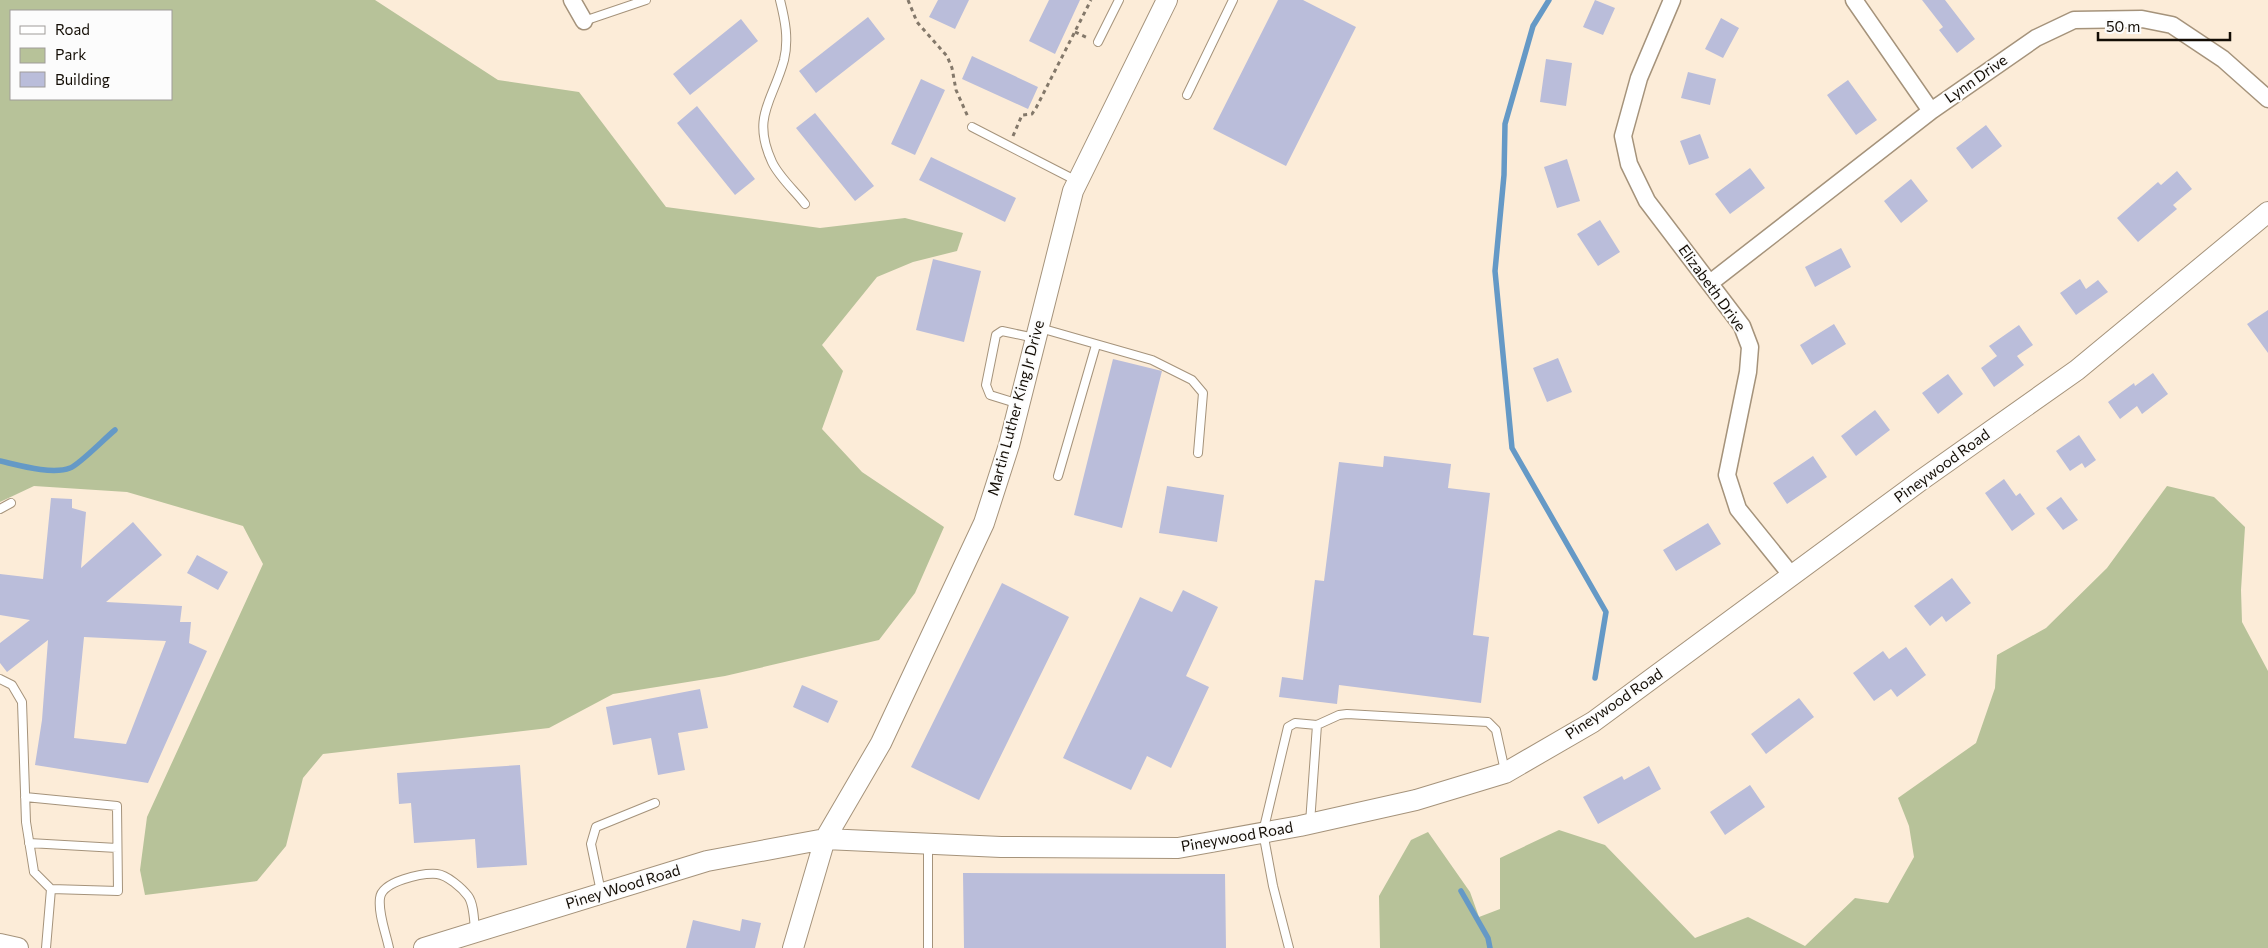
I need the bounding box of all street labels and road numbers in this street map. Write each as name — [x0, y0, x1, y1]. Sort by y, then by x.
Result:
street label: Lynn Drive — [1941, 50, 2010, 106]
street label: Elizabeth Drive — [1675, 241, 1750, 334]
street label: Martin Luther King Jr Drive — [983, 318, 1047, 497]
street label: Pineywood Road — [1890, 425, 1993, 506]
street label: Pineywood Road — [1561, 664, 1666, 742]
street label: Pineywood Road — [1179, 817, 1294, 855]
street label: Piney Wood Road — [563, 860, 682, 912]

